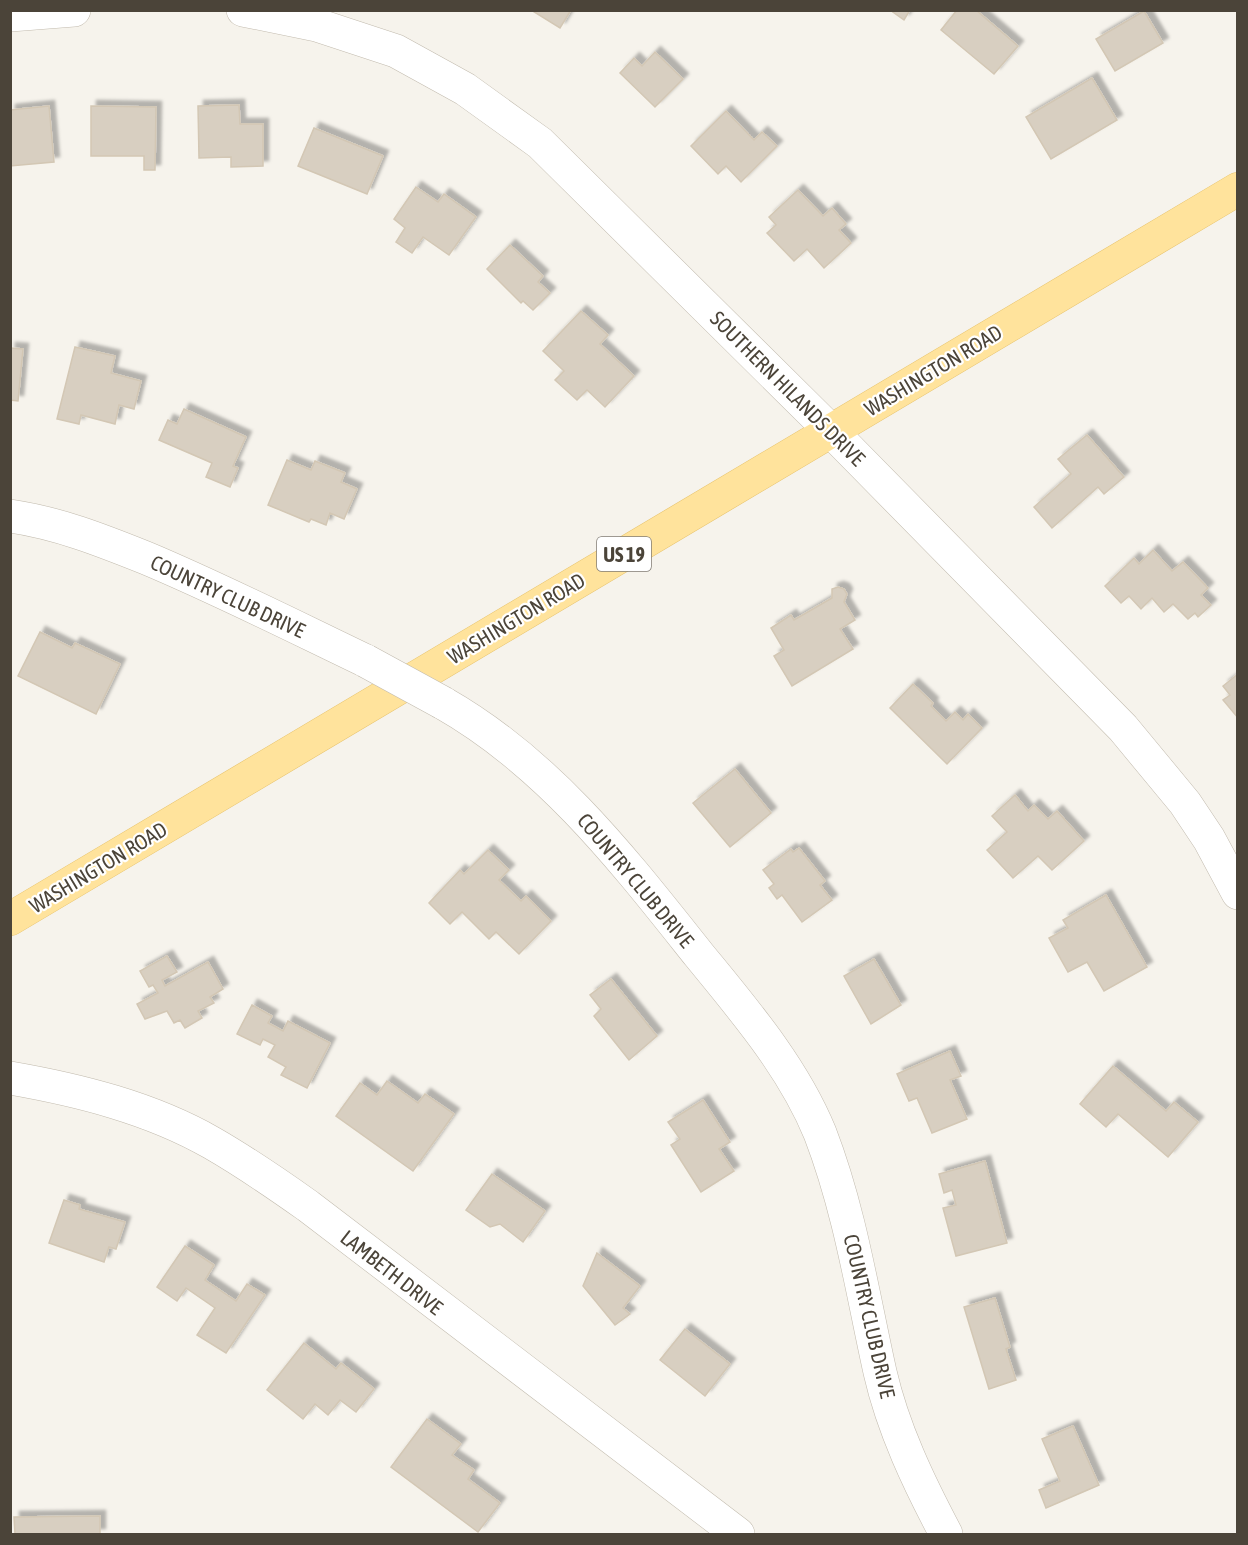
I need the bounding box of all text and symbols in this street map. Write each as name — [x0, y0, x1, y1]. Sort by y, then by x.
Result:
street label: SOUTHERN HILANDS DRIVE — [706, 306, 870, 470]
street label: WASHINGTON ROAD — [860, 320, 1006, 420]
road number: US 19 — [597, 537, 651, 571]
street label: COUNTRY CLUB DRIVE — [147, 550, 309, 642]
street label: WASHINGTON ROAD — [443, 568, 589, 668]
street label: COUNTRY CLUB DRIVE — [573, 808, 699, 952]
street label: WASHINGTON ROAD — [25, 817, 171, 917]
street label: LAMBETH DRIVE — [336, 1225, 448, 1319]
street label: COUNTRY CLUB DRIVE — [839, 1232, 901, 1400]

